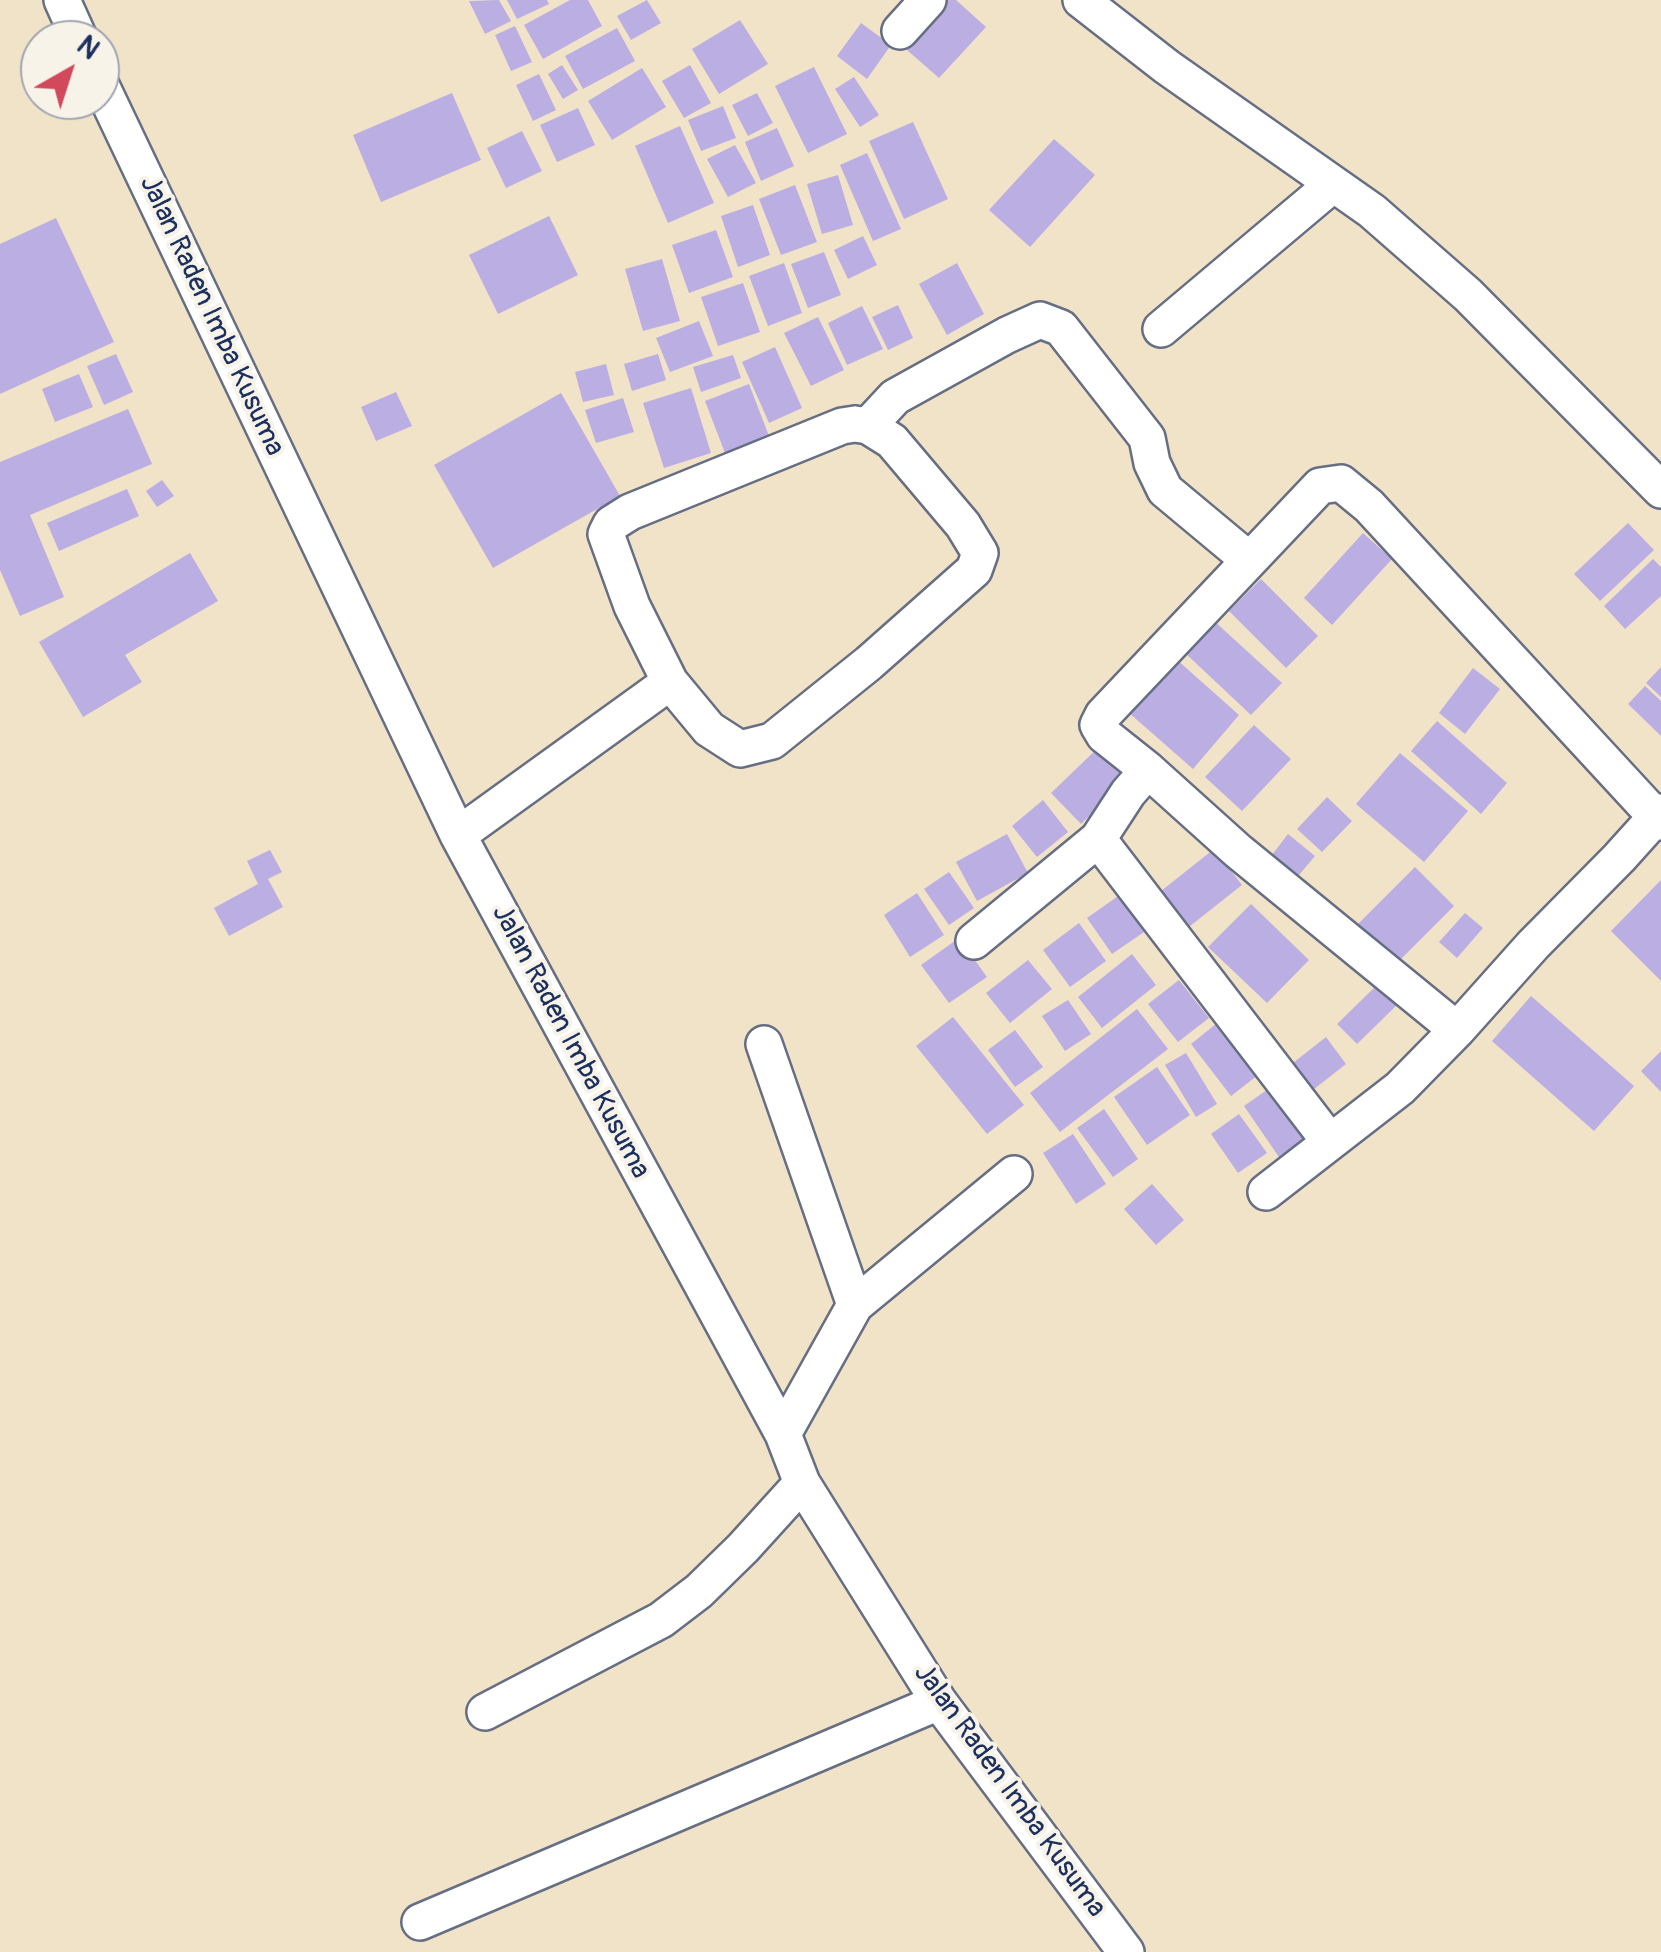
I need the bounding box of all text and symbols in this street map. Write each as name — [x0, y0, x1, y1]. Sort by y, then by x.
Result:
north arrow — [20, 20, 120, 120]
text: N — [70, 28, 106, 67]
street label: Jalan Raden Imba Kusuma — [131, 171, 291, 461]
street label: Jalan Raden Imba Kusuma — [484, 899, 656, 1185]
street label: Jalan Raden Imba Kusuma — [906, 1658, 1112, 1924]

